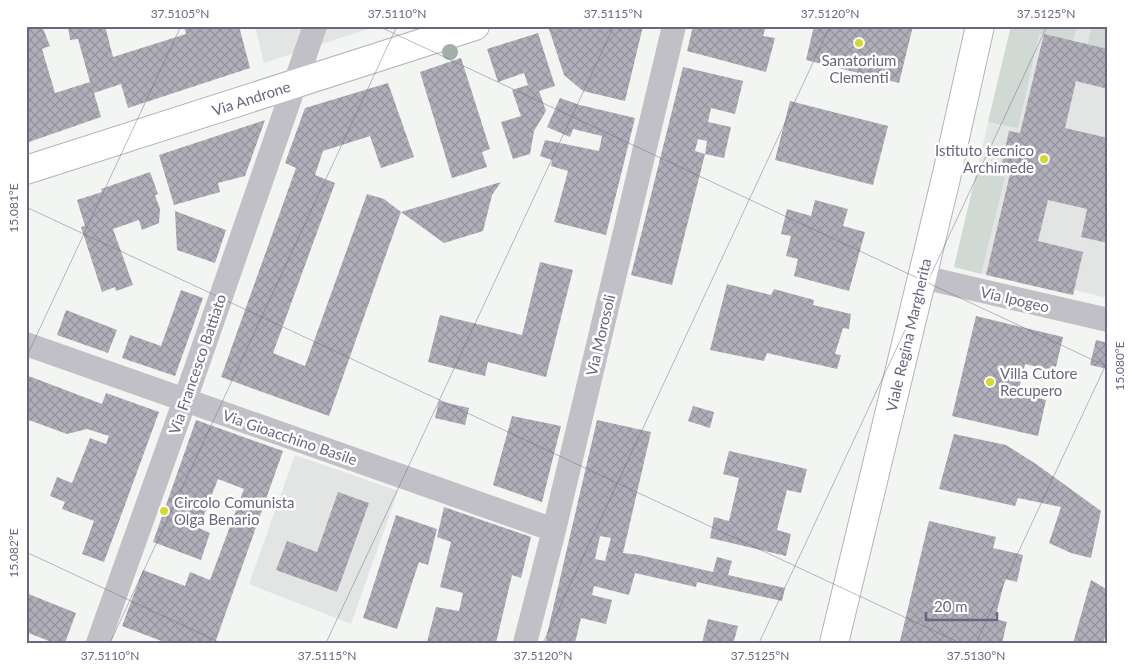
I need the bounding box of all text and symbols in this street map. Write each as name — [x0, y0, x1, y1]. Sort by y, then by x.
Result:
text: 37.5105°N — [151, 6, 209, 21]
text: 37.5110°N — [368, 6, 426, 21]
text: 37.5115°N — [584, 6, 642, 21]
text: 37.5120°N — [801, 6, 859, 21]
text: 37.5125°N — [1017, 6, 1075, 21]
marker: Sanatorium Clementi — [853, 37, 865, 49]
place label: Sanatorium Clementi — [822, 51, 896, 86]
street label: Via Androne — [210, 77, 293, 119]
place label: Istituto tecnico Archimede — [935, 141, 1034, 176]
marker: Istituto tecnico Archimede — [1038, 153, 1050, 165]
text: 15.081°E — [6, 183, 21, 233]
street label: Viale Regina Margherita — [882, 257, 934, 413]
street label: Via Ipogeo — [979, 282, 1051, 316]
street label: Via Francesco Battiato — [165, 292, 229, 436]
street label: Via Morosoli — [582, 293, 618, 377]
text: 15.080°E — [1112, 341, 1127, 391]
place label: Villa Cutore Recupero — [1000, 364, 1077, 399]
marker: Villa Cutore Recupero — [984, 376, 996, 388]
street label: Via Gioacchino Basile — [220, 406, 360, 468]
place label: Circolo Comunista Olga Benario — [174, 493, 295, 528]
marker: Circolo Comunista Olga Benario — [158, 505, 170, 517]
text: 15.082°E — [6, 528, 21, 578]
scale bar — [926, 589, 998, 621]
text: 20 m — [934, 597, 968, 615]
text: 37.5110°N — [81, 648, 139, 663]
text: 37.5115°N — [298, 648, 356, 663]
text: 37.5120°N — [514, 648, 572, 663]
text: 37.5125°N — [731, 648, 789, 663]
text: 37.5130°N — [947, 648, 1005, 663]

